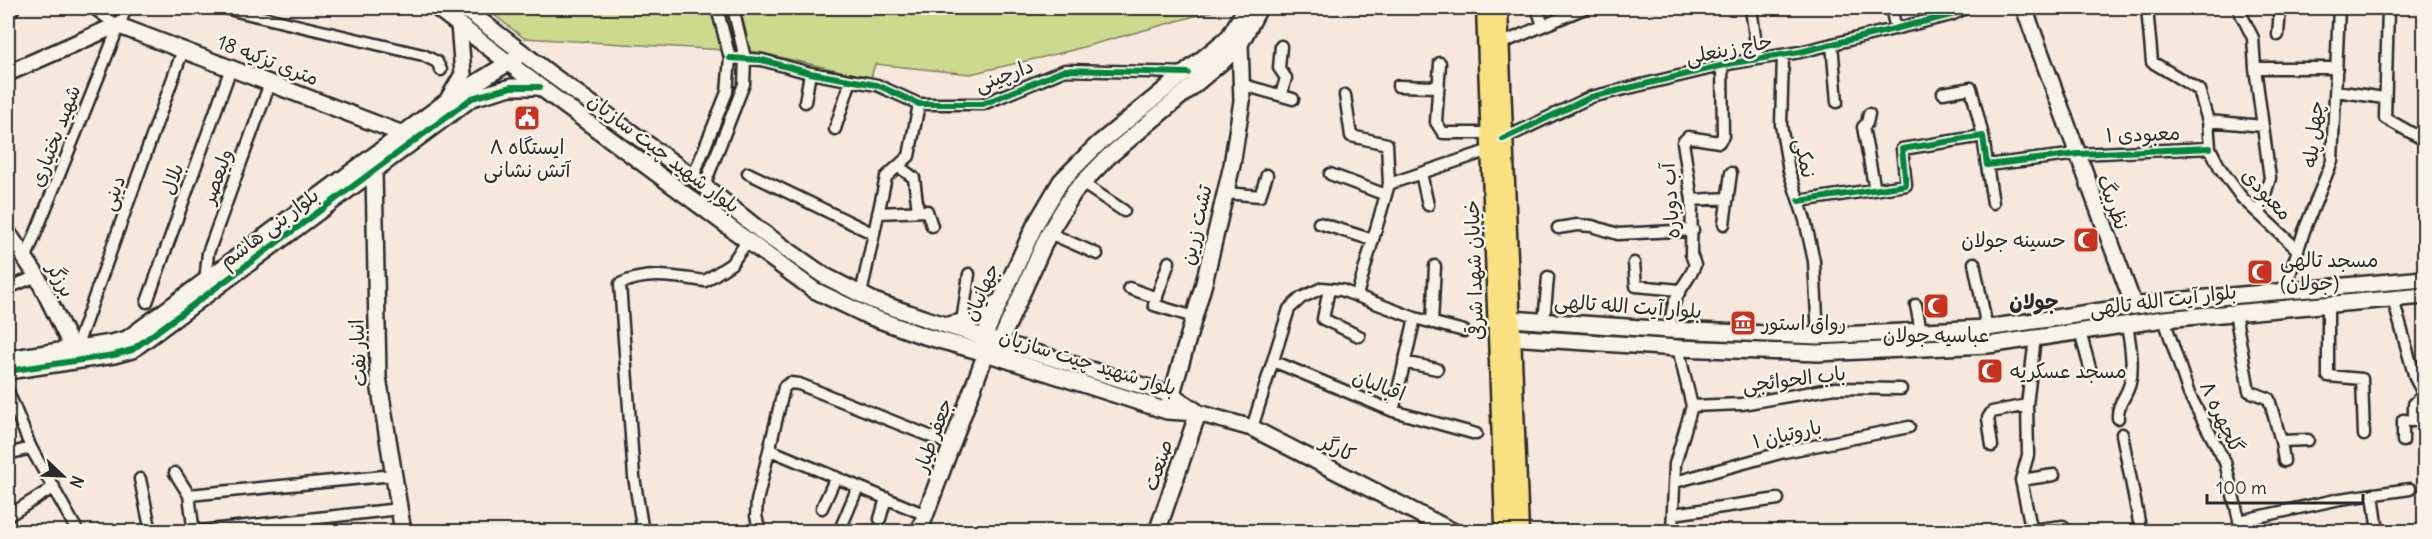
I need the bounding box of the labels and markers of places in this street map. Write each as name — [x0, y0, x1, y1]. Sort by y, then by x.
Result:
public building icon: ایستگاه ۸ آتش نشانی — [512, 103, 542, 133]
place label: ایستگاه ۸ آتش نشانی — [483, 134, 572, 183]
mosque icon: حسینه جولان — [2071, 225, 2101, 255]
place label: حسینه جولان — [1961, 227, 2066, 252]
place label: مسجد تالهی (جولان) — [2280, 247, 2378, 295]
mosque icon: مسجد تالهی (جولان) — [2245, 257, 2275, 287]
mosque icon: عباسیه جولان — [1921, 291, 1951, 321]
museum icon: رواق استور — [1728, 308, 1758, 338]
place label: رواق استور — [1760, 310, 1846, 335]
place label: عباسیه جولان — [1883, 322, 1989, 347]
mosque icon: مسجد عسکریه — [1975, 356, 2005, 386]
place label: مسجد عسکریه — [2010, 358, 2127, 383]

